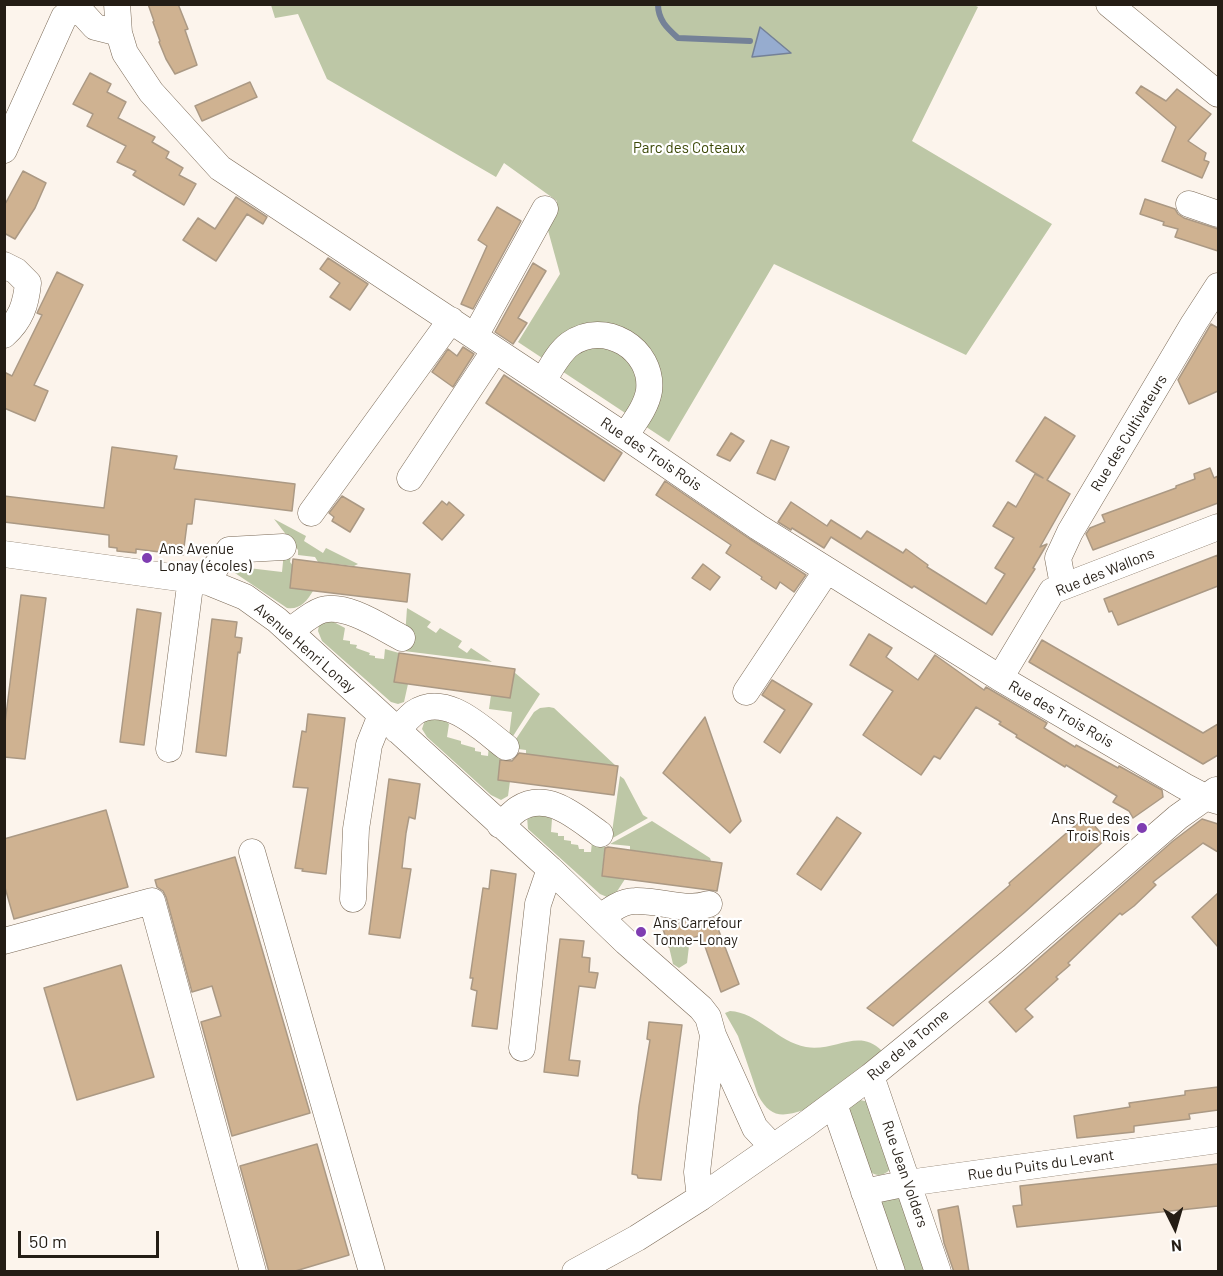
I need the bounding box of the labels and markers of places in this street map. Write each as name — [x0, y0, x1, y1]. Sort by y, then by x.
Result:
place label: Ans Avenue Lonay (écoles) — [159, 540, 252, 575]
marker: Ans Avenue Lonay (écoles) — [140, 551, 154, 565]
place label: Ans Rue des Trois Rois — [1051, 810, 1130, 845]
marker: Ans Rue des Trois Rois — [1135, 821, 1149, 835]
place label: Ans Carrefour Tonne-Lonay — [653, 914, 742, 949]
marker: Ans Carrefour Tonne-Lonay — [634, 925, 648, 939]

